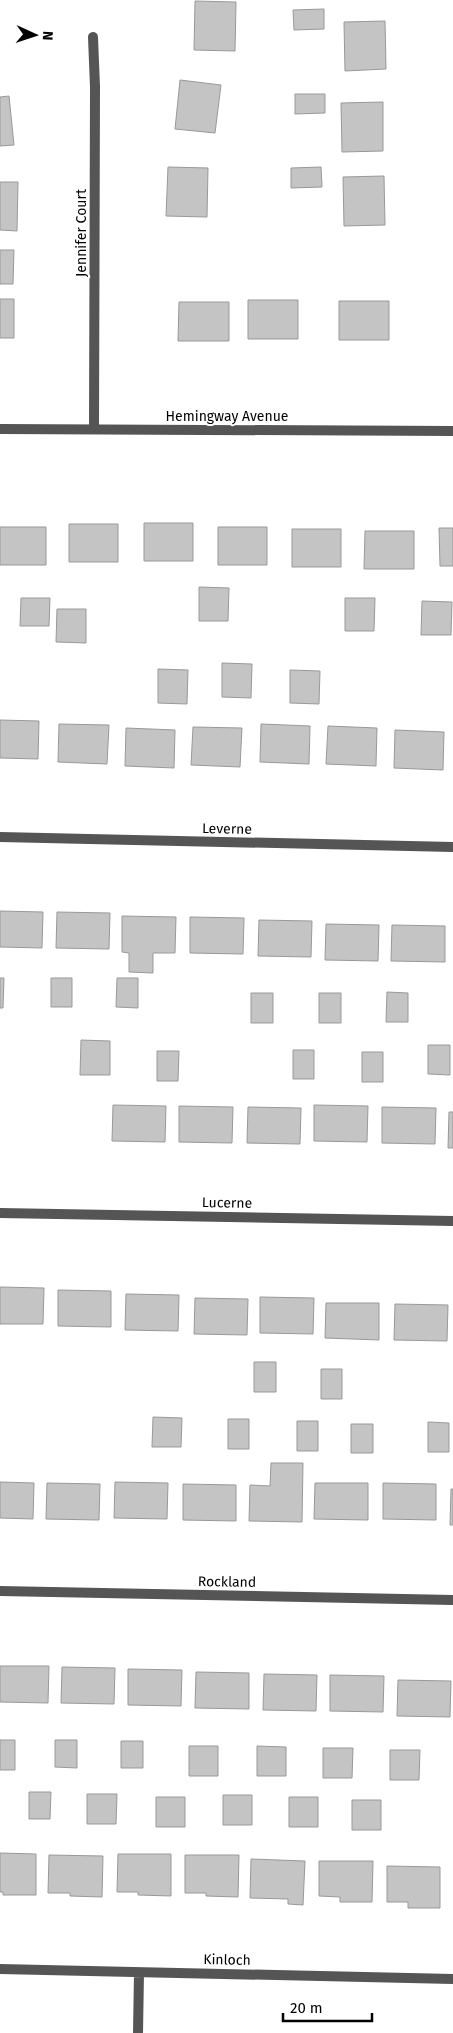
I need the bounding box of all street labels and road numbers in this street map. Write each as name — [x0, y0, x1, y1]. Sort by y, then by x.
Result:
street label: Jennifer Court — [73, 188, 90, 277]
street label: Hemingway Avenue — [166, 408, 288, 425]
street label: Leverne — [202, 820, 252, 838]
street label: Lucerne — [202, 1194, 252, 1212]
street label: Rockland — [198, 1573, 256, 1591]
street label: Kinloch — [203, 1951, 251, 1969]

